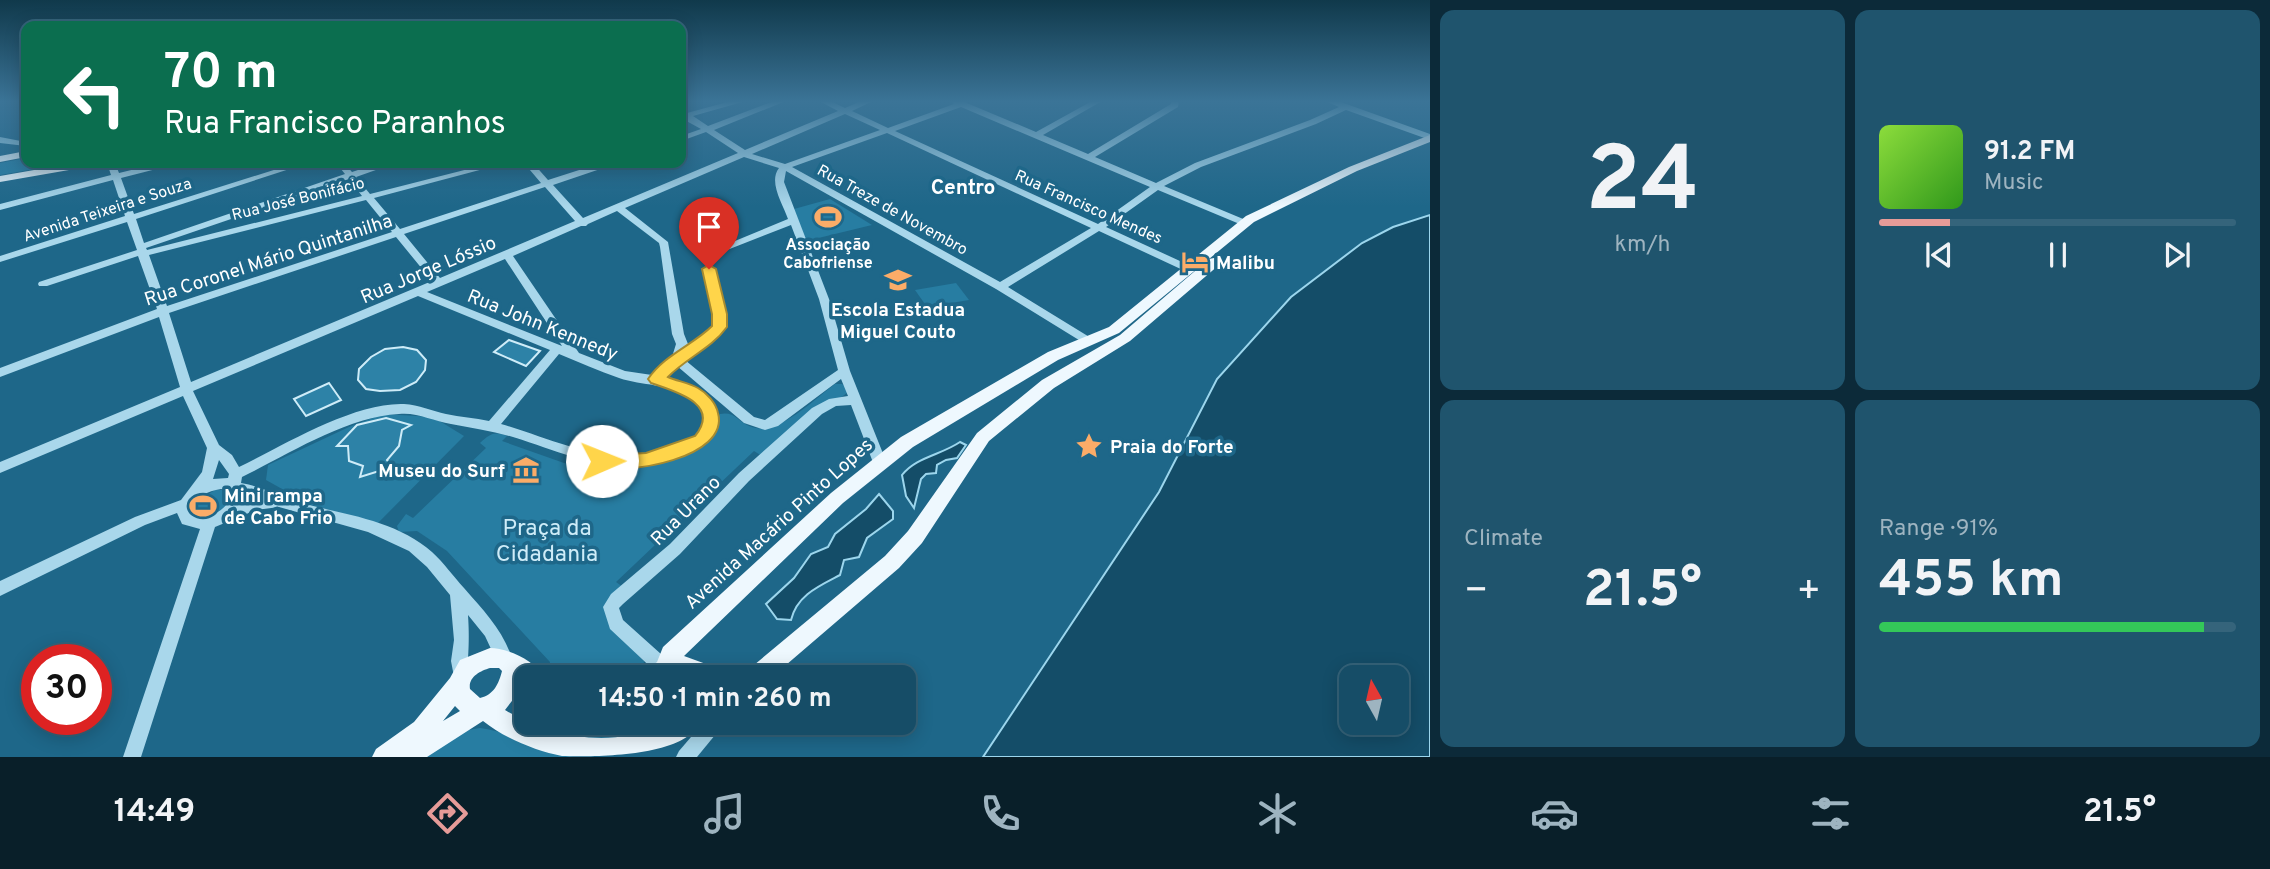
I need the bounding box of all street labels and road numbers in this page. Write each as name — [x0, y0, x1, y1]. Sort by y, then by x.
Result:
street label: Rua Treze de Novembro — [813, 161, 971, 261]
street label: Rua Francisco Mendes — [1011, 166, 1165, 249]
street label: Avenida Teixeira e Souza — [21, 174, 194, 248]
street label: Rua José Bonifácio — [230, 174, 367, 226]
street label: Rua Coronel Mário Quintanilha — [142, 209, 396, 312]
street label: Rua Jorge Lóssio — [357, 231, 500, 310]
street label: Rua John Kennedy — [463, 285, 621, 367]
street label: Avenida Macário Pinto Lopes — [680, 434, 878, 615]
street label: Rua Urano — [646, 471, 727, 552]

